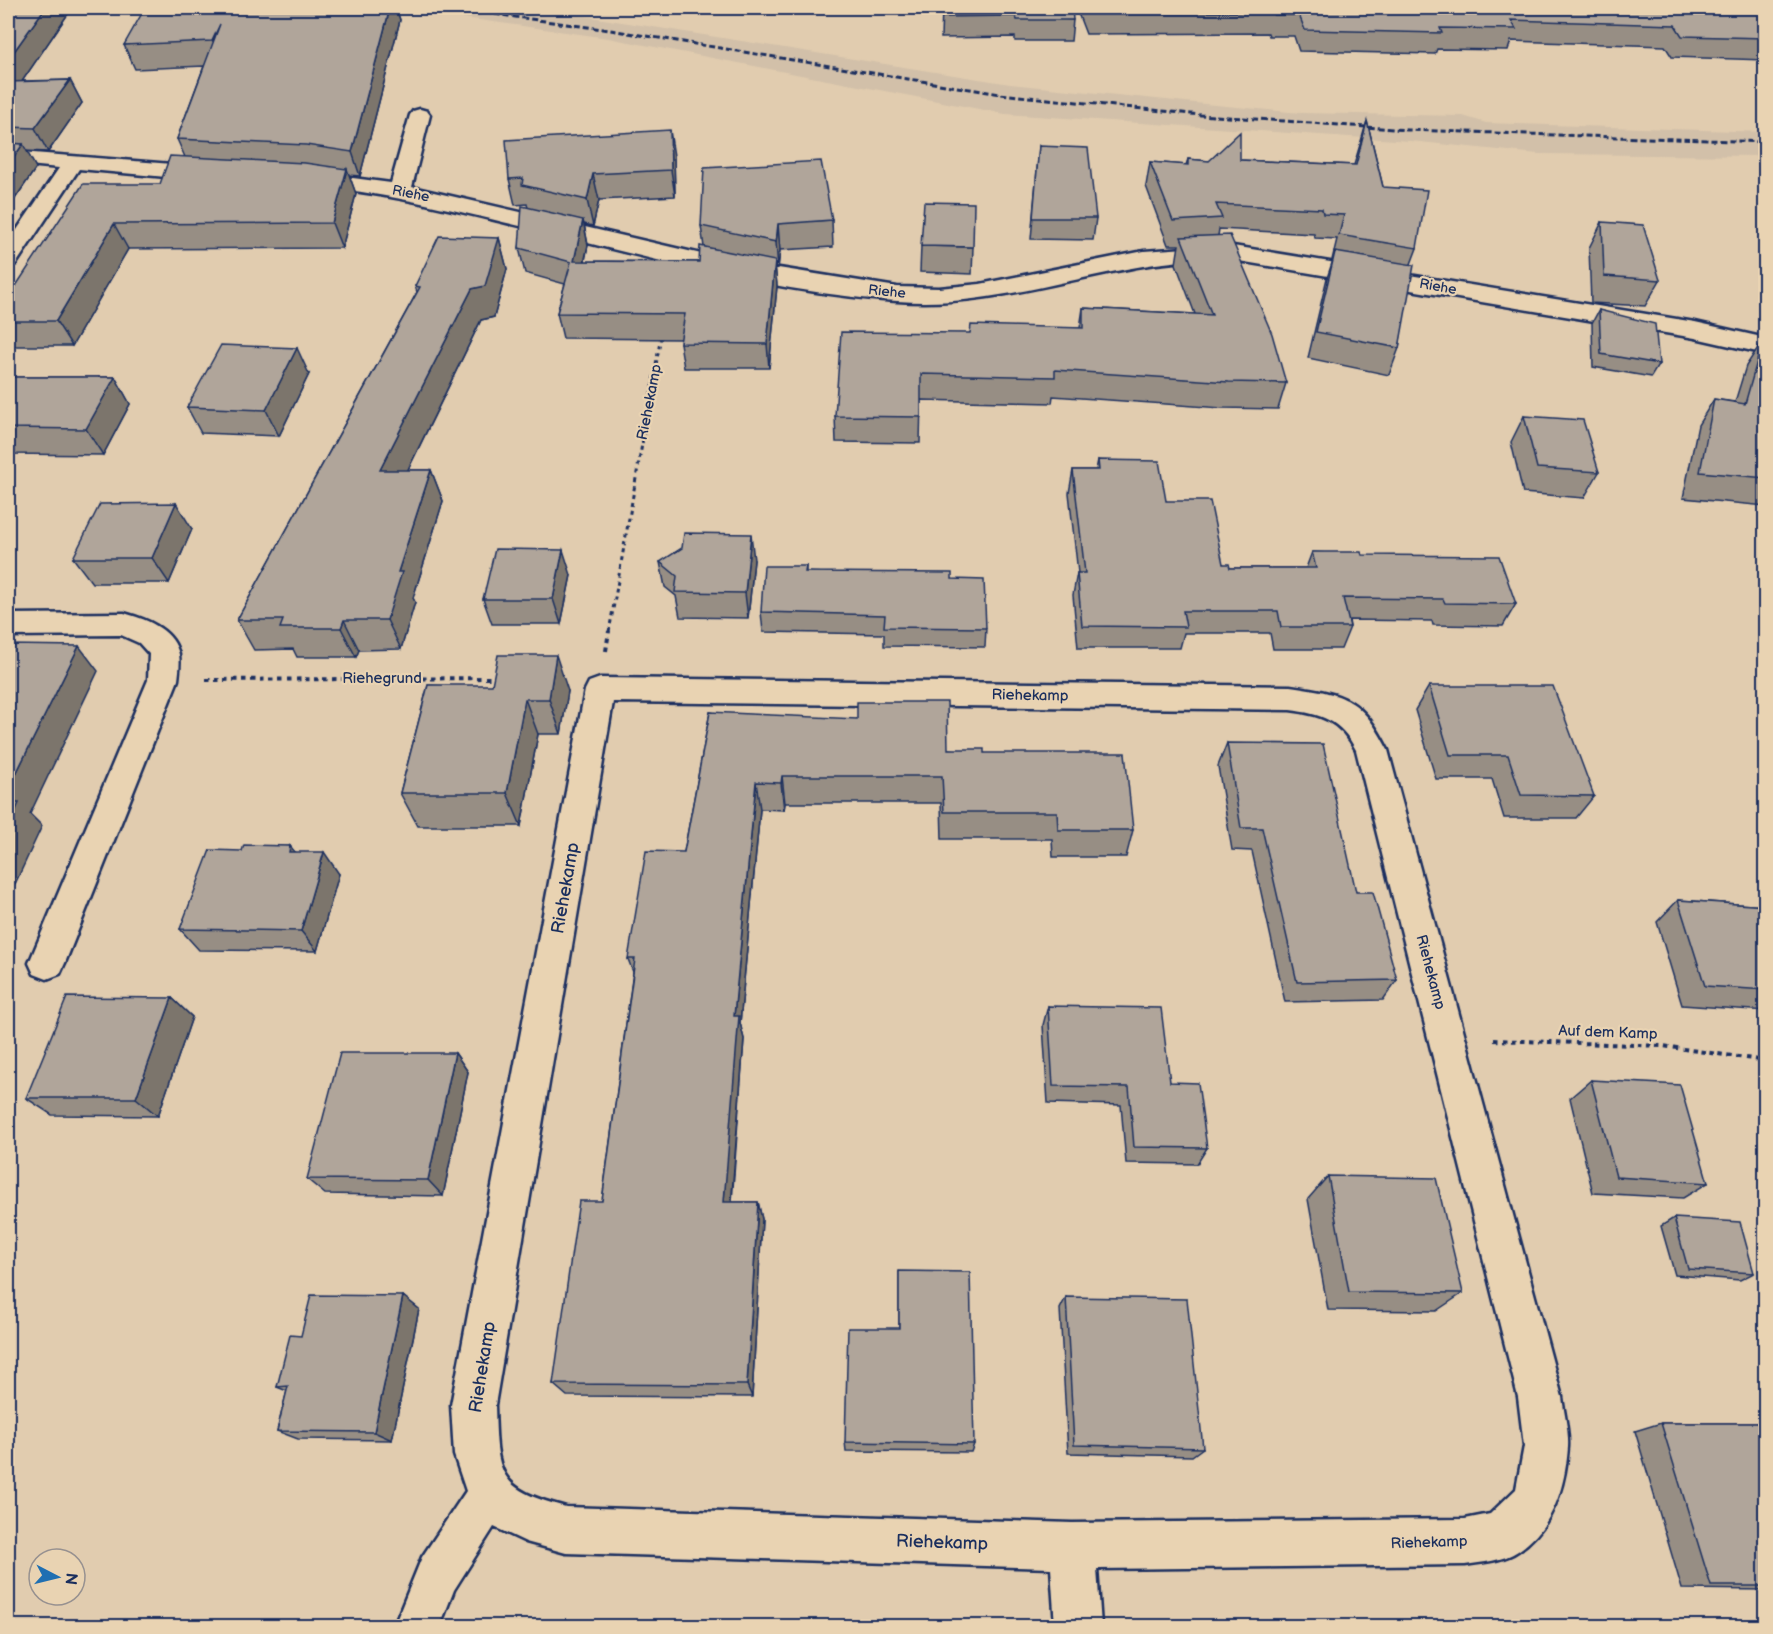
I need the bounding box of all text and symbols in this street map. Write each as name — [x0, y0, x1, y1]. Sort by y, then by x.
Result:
street label: Riehe — [391, 182, 431, 205]
street label: Riehe — [1418, 275, 1458, 298]
street label: Riehe — [867, 281, 907, 302]
street label: Riehekamp — [633, 362, 666, 442]
street label: Riehegrund — [342, 669, 422, 688]
street label: Riehekamp — [991, 685, 1069, 706]
street label: Riehekamp — [547, 841, 584, 935]
street label: Riehekamp — [1411, 933, 1450, 1012]
street label: Auf dem Kamp — [1558, 1021, 1658, 1044]
street label: Riehekamp — [465, 1320, 500, 1414]
street label: Riehekamp — [895, 1530, 988, 1555]
street label: Riehekamp — [1390, 1532, 1468, 1553]
north arrow — [27, 1547, 87, 1607]
text: N — [60, 1572, 81, 1586]

